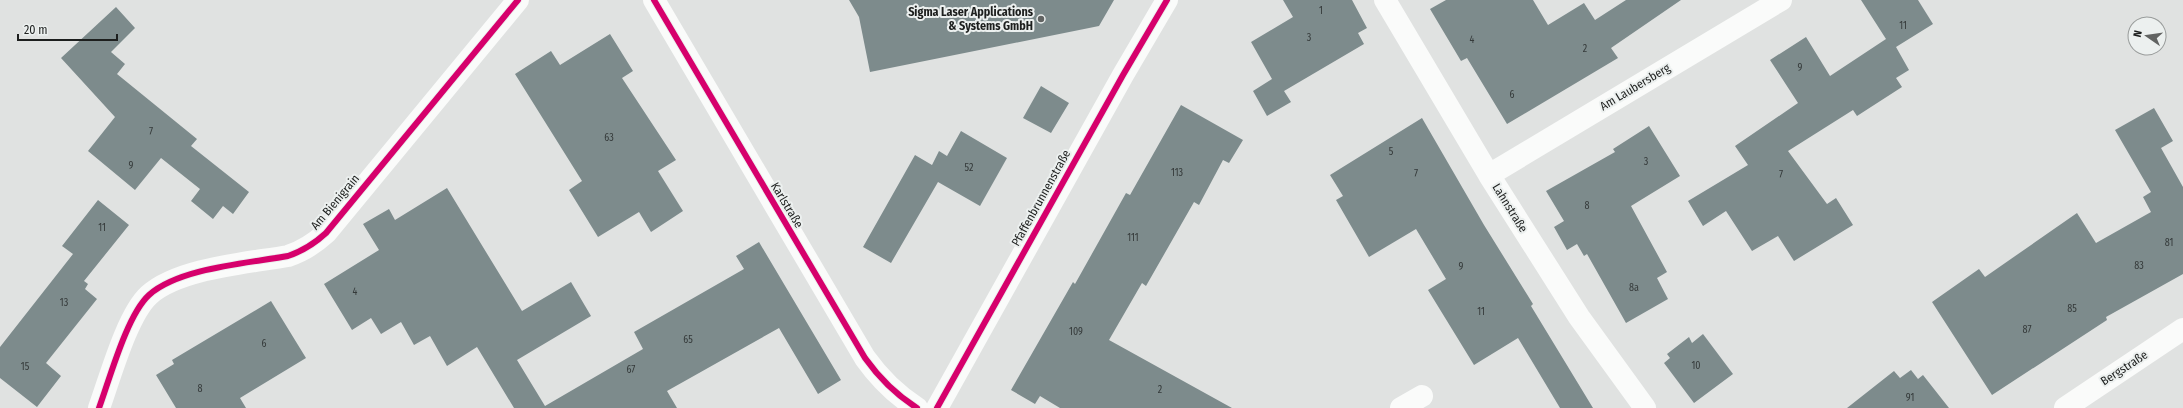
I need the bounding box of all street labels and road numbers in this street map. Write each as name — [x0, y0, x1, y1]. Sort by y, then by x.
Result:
street label: Am Laubersberg — [1597, 60, 1673, 113]
street label: Pfaffenbrunnenstraße — [1009, 147, 1073, 249]
street label: Am Bienigrain — [308, 171, 362, 233]
street label: Karlstraße — [768, 180, 806, 230]
street label: Lahnstraße — [1490, 181, 1531, 235]
street label: Bergstraße — [2098, 348, 2150, 388]

